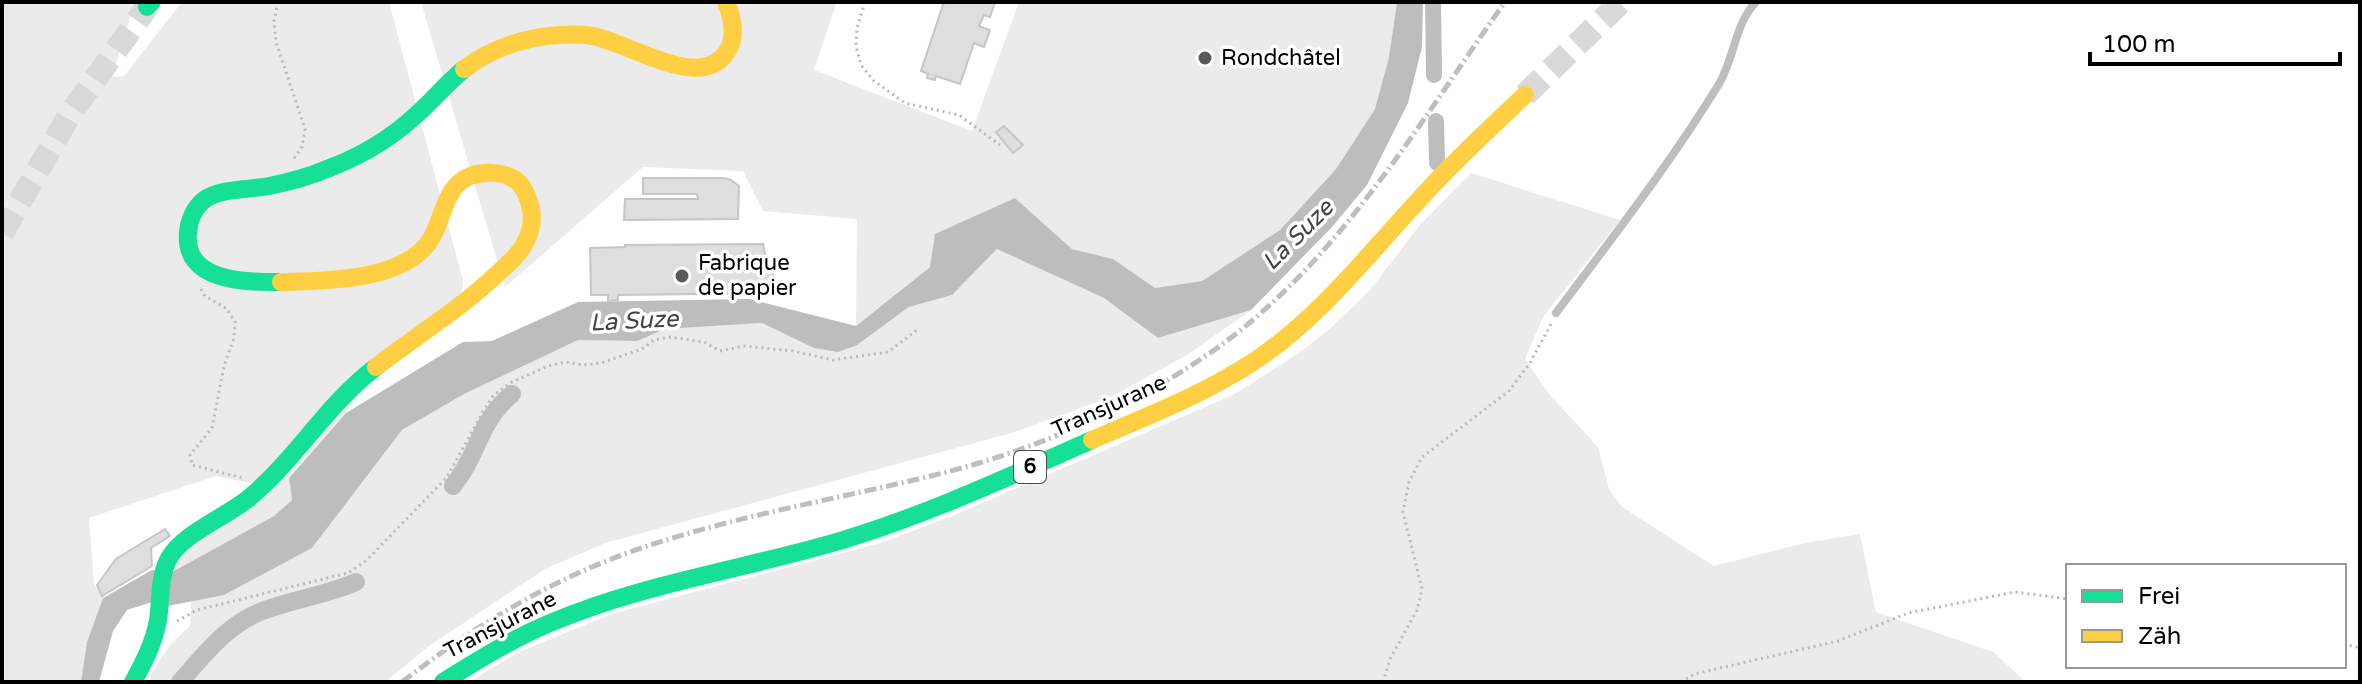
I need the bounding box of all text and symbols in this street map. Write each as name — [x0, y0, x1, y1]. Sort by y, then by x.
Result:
scale bar — [2090, 16, 2340, 66]
text: 100 m — [2102, 30, 2176, 59]
place label: Rondchâtel — [1221, 45, 1341, 71]
marker: Rondchâtel — [1196, 49, 1214, 67]
water label: La Suze — [1257, 193, 1340, 276]
place label: Fabrique de papier — [698, 250, 797, 301]
marker: Fabrique de papier — [673, 267, 691, 285]
water label: La Suze — [589, 304, 680, 338]
street label: Transjurane — [1048, 369, 1170, 443]
road number: 6 — [1014, 451, 1046, 483]
legend — [2066, 564, 2346, 668]
text: Frei — [2138, 582, 2180, 611]
street label: Transjurane — [440, 586, 560, 664]
text: Zäh — [2138, 622, 2181, 651]

